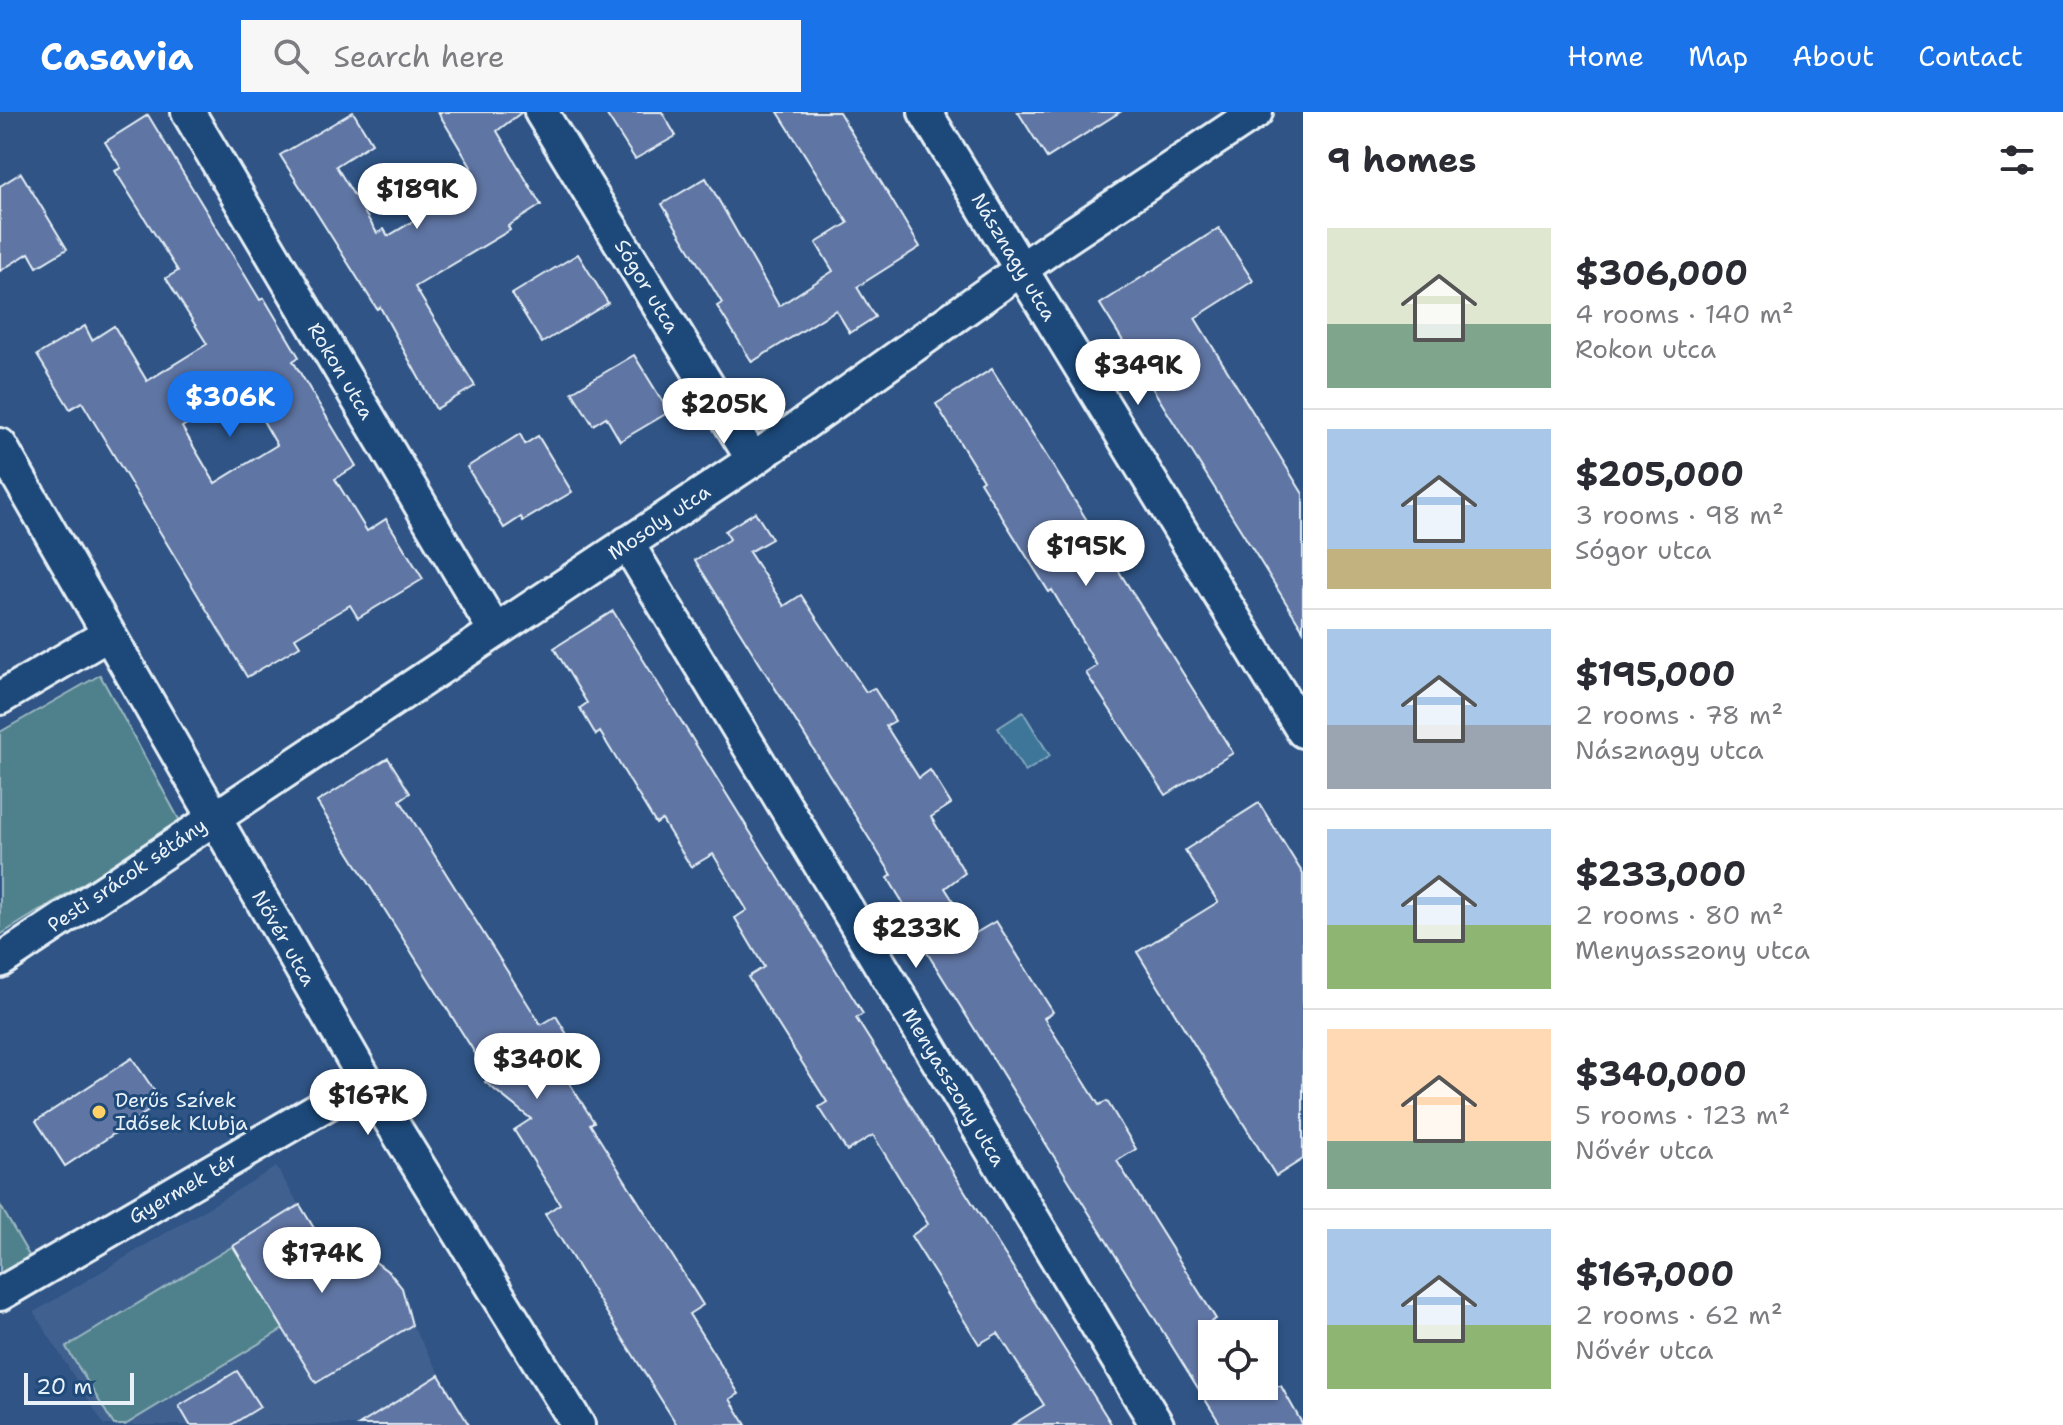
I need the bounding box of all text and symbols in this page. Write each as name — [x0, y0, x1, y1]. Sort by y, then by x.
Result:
search box — [241, 20, 801, 92]
text: Casavia — [40, 31, 193, 82]
icon: search — [269, 34, 313, 78]
text: Search here — [333, 36, 505, 77]
text: Home — [1567, 37, 1644, 75]
text: Map — [1688, 37, 1748, 75]
text: About — [1792, 37, 1874, 75]
text: Contact — [1918, 37, 2023, 75]
text: 9 homes — [1327, 137, 1476, 183]
icon: filters — [1995, 138, 2039, 182]
pin: $189K — [361, 163, 473, 231]
text: $189K — [376, 171, 458, 206]
street label: Násznagy utca — [966, 188, 1063, 326]
street label: Sógor utca — [609, 234, 685, 338]
text: $306,000 — [1575, 250, 1748, 296]
icon: home — [1391, 260, 1487, 356]
text: 4 rooms · 140 m² — [1575, 296, 1794, 331]
street label: Rokon utca — [302, 318, 380, 425]
text: Rokon utca — [1575, 331, 1716, 366]
pin: $349K — [1082, 339, 1194, 407]
text: $349K — [1093, 347, 1183, 382]
pin: $306K — [174, 371, 286, 439]
pin: $205K — [668, 378, 780, 446]
text: $306K — [185, 379, 275, 414]
text: $205K — [680, 386, 768, 421]
text: $205,000 — [1575, 451, 1744, 497]
icon: home — [1391, 461, 1487, 557]
street label: Mosoly utca — [603, 478, 716, 566]
text: 3 rooms · 98 m² — [1575, 497, 1784, 532]
pin: $195K — [1030, 520, 1142, 588]
text: $195K — [1046, 528, 1126, 563]
text: Sógor utca — [1575, 532, 1711, 567]
text: $195,000 — [1575, 651, 1736, 697]
icon: home — [1391, 661, 1487, 757]
text: 2 rooms · 78 m² — [1575, 697, 1783, 732]
text: Násznagy utca — [1575, 732, 1764, 767]
street label: Pesti srácok sétány — [42, 812, 212, 938]
text: $233,000 — [1575, 851, 1746, 897]
icon: home — [1391, 861, 1487, 957]
street label: Nővér utca — [246, 885, 322, 991]
text: 2 rooms · 80 m² — [1575, 897, 1784, 932]
pin: $233K — [860, 902, 972, 970]
text: $233K — [872, 910, 960, 945]
text: Menyasszony utca — [1575, 932, 1810, 967]
street label: Menyasszony utca — [896, 1003, 1012, 1172]
pin: $340K — [481, 1033, 593, 1101]
text: $340K — [492, 1041, 582, 1076]
text: $340,000 — [1575, 1051, 1747, 1097]
icon: home — [1391, 1061, 1487, 1157]
pin: $167K — [312, 1069, 424, 1137]
text: $167K — [328, 1077, 408, 1112]
place label: Derűs Szívek Idősek Klubja — [115, 1087, 248, 1136]
text: 5 rooms · 123 m² — [1575, 1097, 1790, 1132]
marker: Derűs Szívek Idősek Klubja — [90, 1103, 108, 1121]
text: Nővér utca — [1575, 1132, 1713, 1167]
street label: Gyermek tér — [124, 1146, 242, 1230]
pin: $174K — [266, 1227, 378, 1295]
text: $174K — [281, 1235, 363, 1270]
text: $167,000 — [1575, 1251, 1734, 1297]
icon: home — [1391, 1261, 1487, 1357]
text: 2 rooms · 62 m² — [1575, 1297, 1783, 1332]
map controls — [1198, 1320, 1278, 1400]
button: locate — [1198, 1320, 1278, 1400]
text: Nővér utca — [1575, 1332, 1713, 1367]
scale bar — [24, 1369, 134, 1405]
text: 20 m — [36, 1372, 93, 1401]

